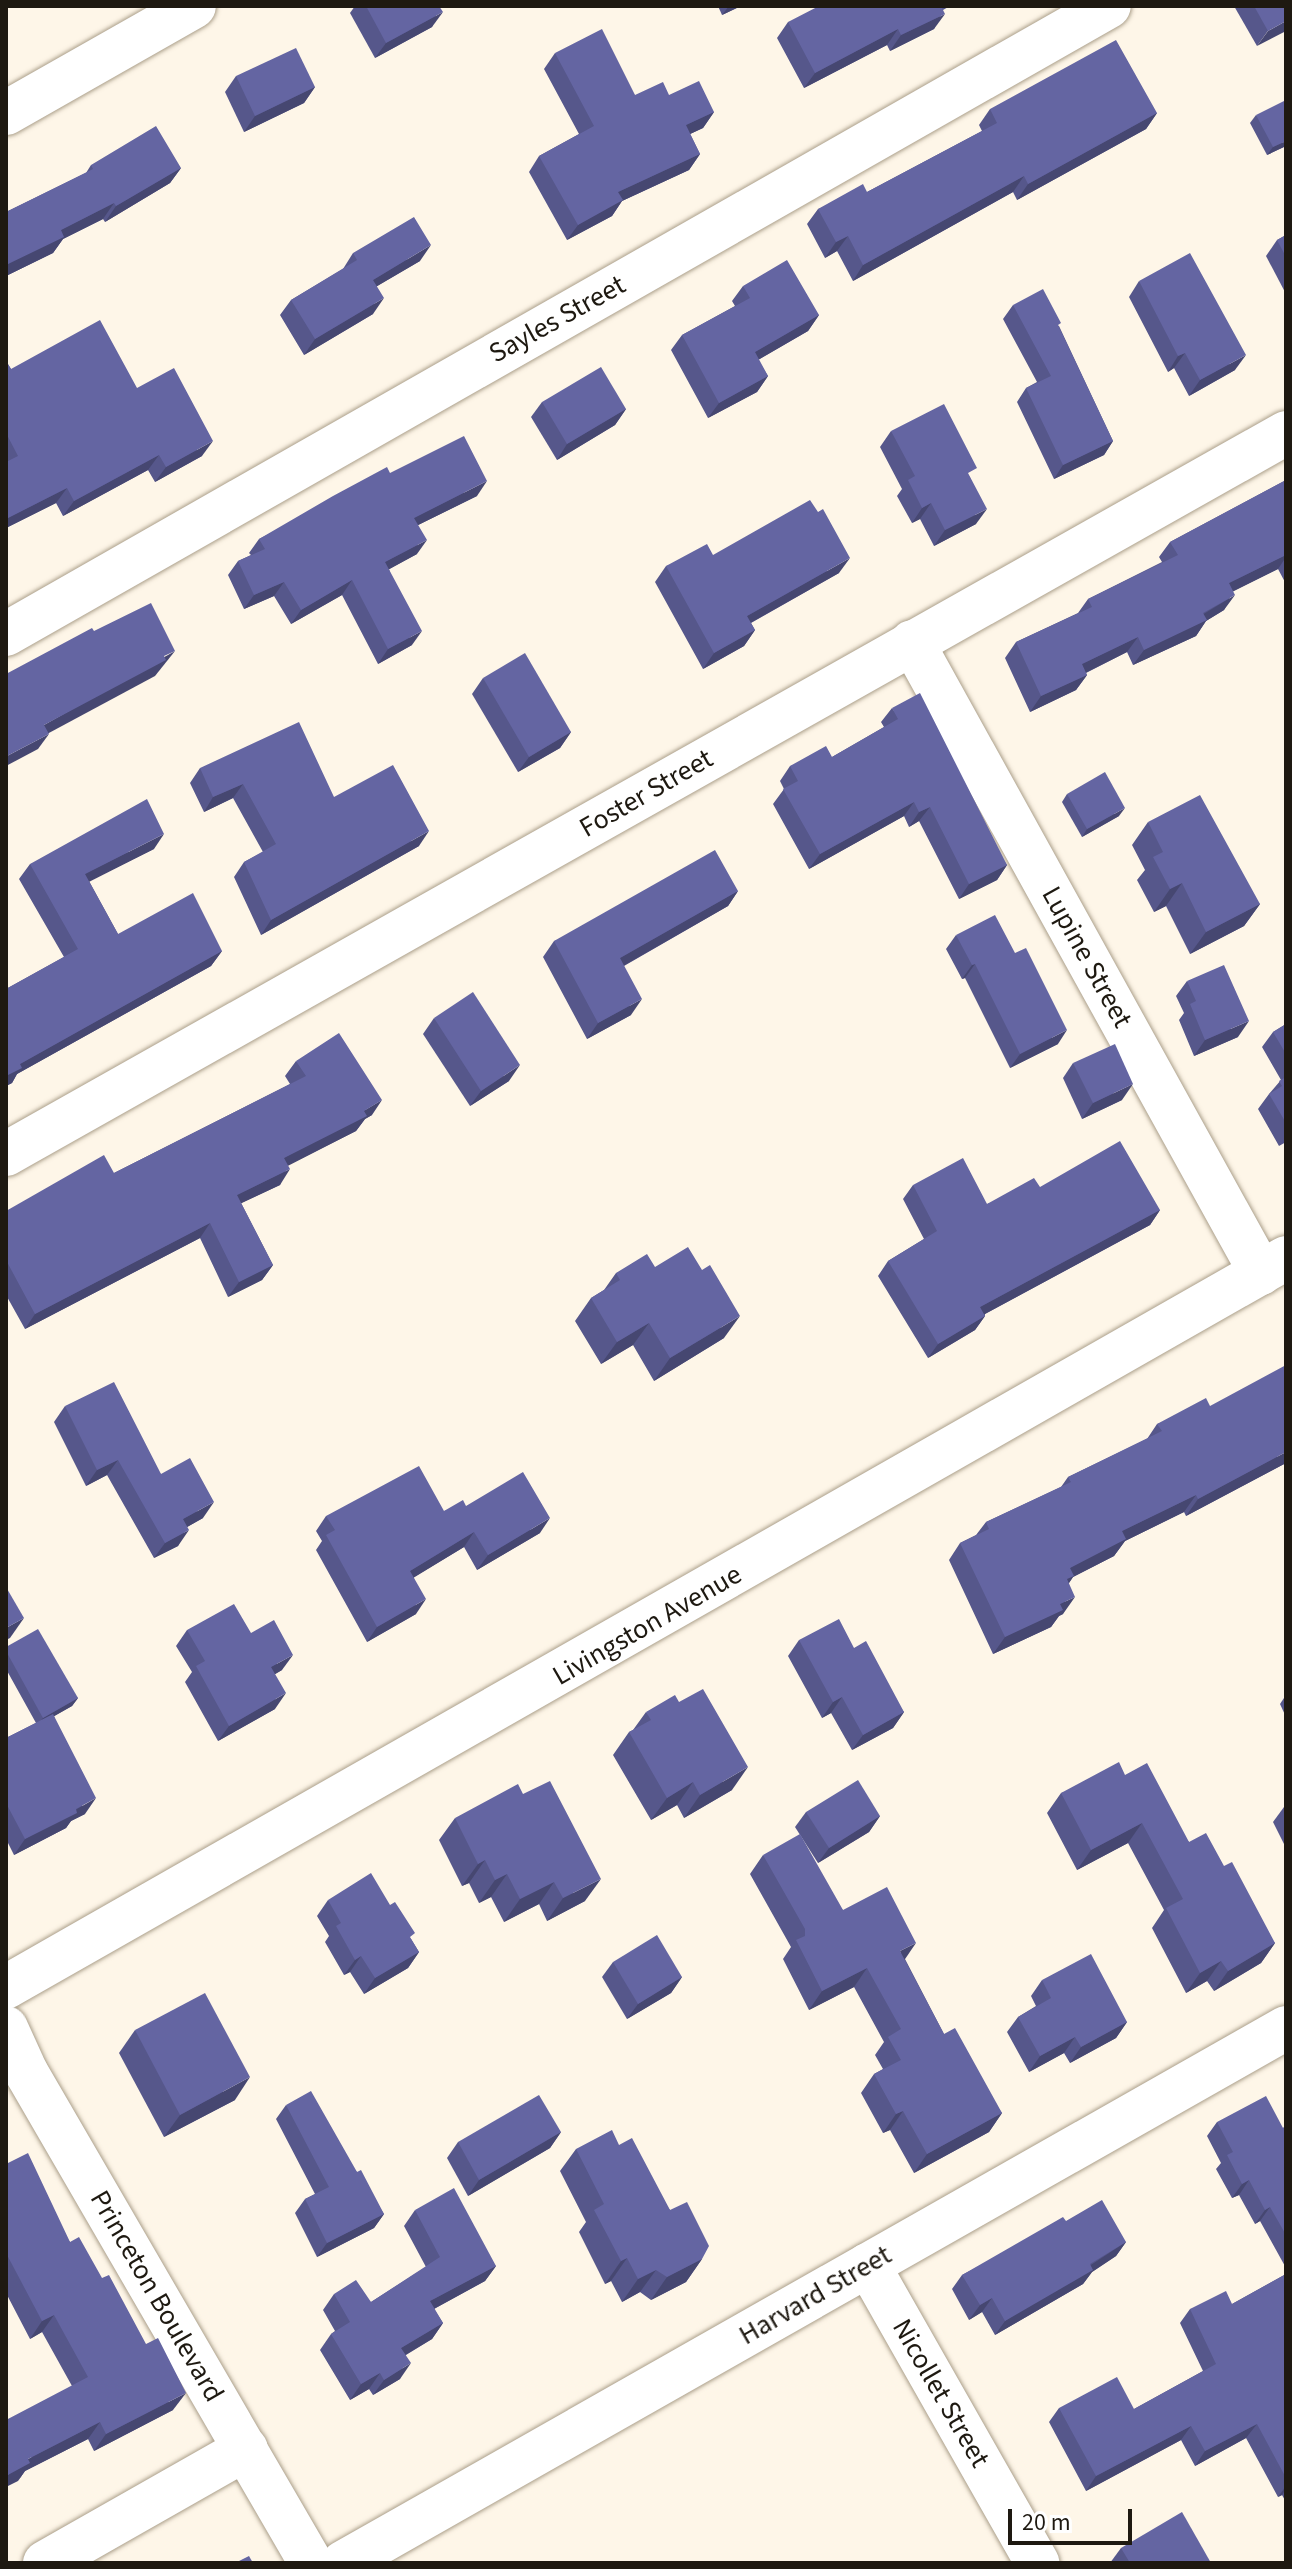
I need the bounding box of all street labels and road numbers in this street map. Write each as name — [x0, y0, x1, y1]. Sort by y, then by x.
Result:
street label: Sayles Street — [483, 268, 631, 370]
street label: Foster Street — [573, 741, 719, 845]
street label: Lupine Street — [1035, 881, 1139, 1033]
street label: Livingston Avenue — [547, 1557, 747, 1693]
street label: Princeton Boulevard — [83, 2184, 231, 2408]
street label: Harvard Street — [733, 2238, 897, 2352]
street label: Nicollet Street — [885, 2313, 997, 2473]

